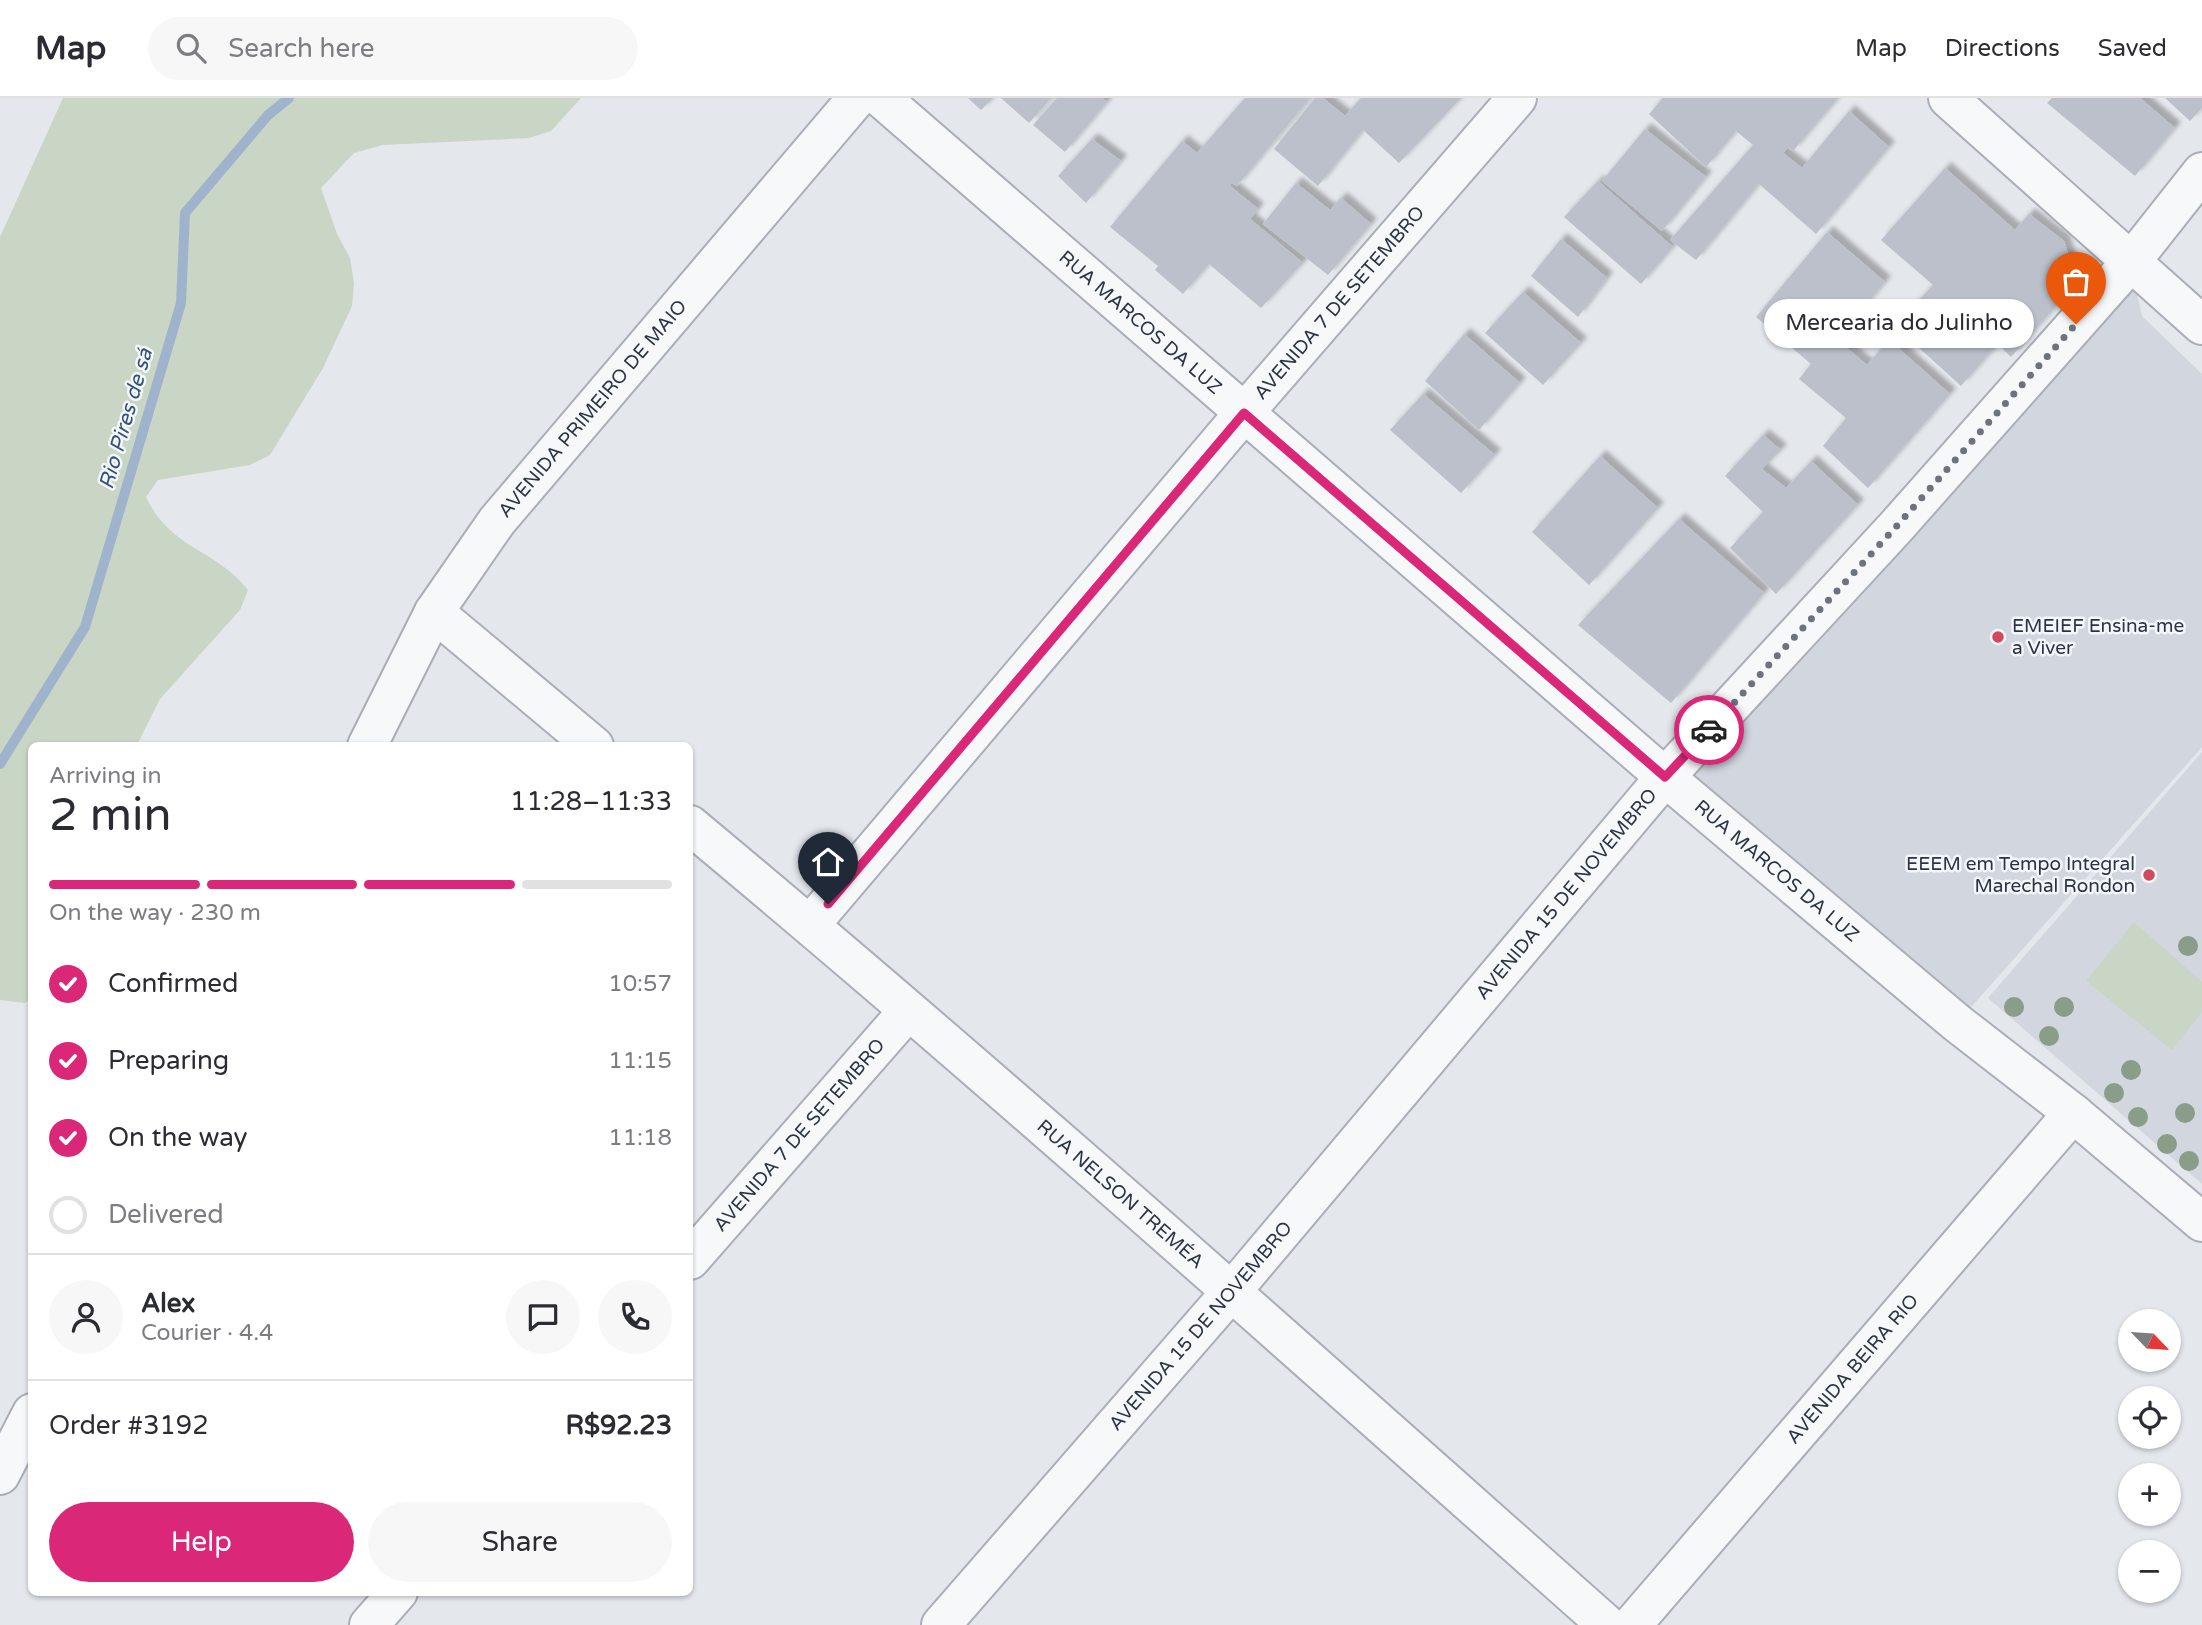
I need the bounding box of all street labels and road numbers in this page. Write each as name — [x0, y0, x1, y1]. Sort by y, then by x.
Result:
street label: AVENIDA 7 DE SETEMBRO — [1250, 202, 1429, 404]
street label: RUA MARCOS DA LUZ — [1054, 246, 1226, 399]
street label: AVENIDA PRIMEIRO DE MAIO — [494, 295, 691, 522]
street label: AVENIDA 15 DE NOVEMBRO — [1471, 784, 1661, 1004]
street label: RUA MARCOS DA LUZ — [1690, 796, 1863, 946]
street label: AVENIDA 7 DE SETEMBRO — [709, 1034, 890, 1236]
street label: RUA NELSON TREMÉA — [1033, 1115, 1208, 1273]
street label: AVENIDA 15 DE NOVEMBRO — [1104, 1217, 1297, 1435]
street label: AVENIDA BEIRA RIO — [1782, 1290, 1923, 1448]

